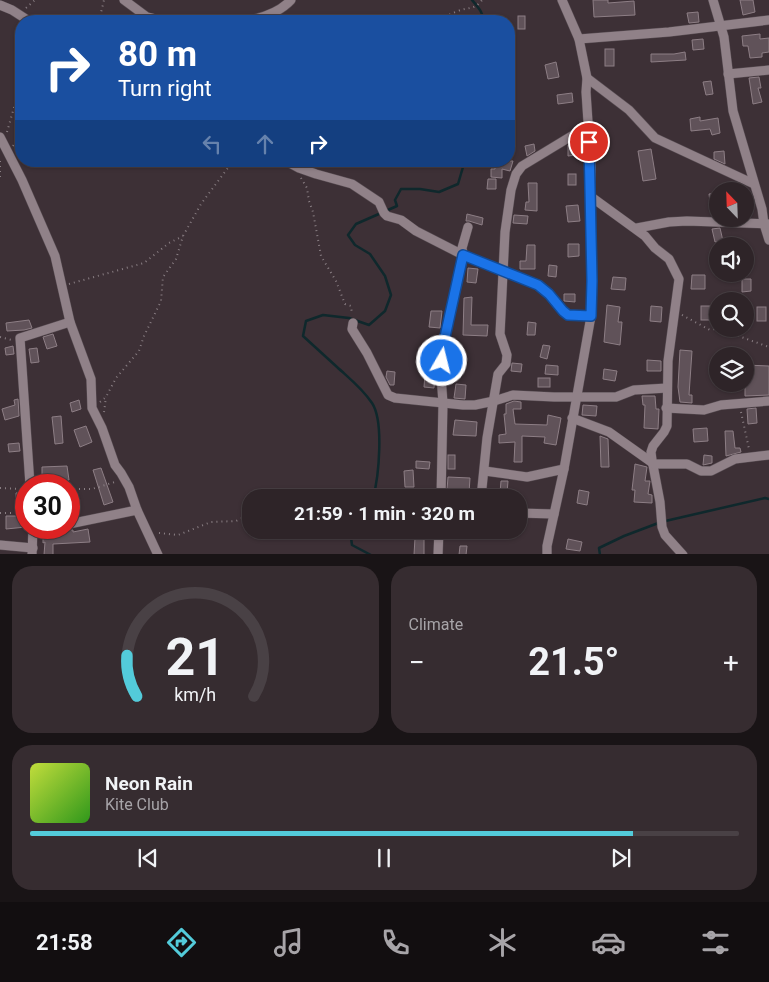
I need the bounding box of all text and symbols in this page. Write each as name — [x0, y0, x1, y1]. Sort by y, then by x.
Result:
text: 80 m — [118, 34, 197, 75]
icon: right — [35, 35, 100, 100]
text: Turn right — [118, 76, 212, 101]
pin — [568, 121, 610, 163]
icon: arrive — [575, 128, 603, 156]
icon: left — [198, 130, 226, 158]
icon: ahead — [251, 130, 279, 158]
icon: right — [304, 130, 332, 158]
north arrow — [709, 182, 754, 228]
map controls — [709, 182, 754, 392]
button: sound — [709, 237, 754, 282]
button: search — [709, 292, 754, 337]
position arrow — [415, 334, 467, 386]
button: layers — [709, 347, 754, 392]
speed limit sign: 30 — [15, 474, 80, 539]
text: 21:59 · 1 min · 320 m — [294, 502, 475, 525]
text: Climate — [409, 615, 463, 634]
text: 21 — [165, 627, 225, 688]
text: 21.5° — [528, 640, 619, 684]
text: − — [409, 646, 425, 679]
text: + — [723, 646, 739, 679]
text: km/h — [174, 684, 216, 705]
text: Neon Rain — [105, 772, 193, 795]
text: Kite Club — [105, 795, 169, 814]
icon: previous — [134, 844, 162, 872]
icon: pause — [370, 844, 398, 872]
icon: next — [607, 844, 635, 872]
icon: directions — [164, 925, 199, 960]
icon: music — [271, 925, 306, 960]
icon: phone — [378, 925, 413, 960]
icon: climate — [485, 925, 520, 960]
icon: car — [591, 925, 626, 960]
icon: filters — [698, 925, 733, 960]
text: 21:58 — [36, 930, 93, 955]

